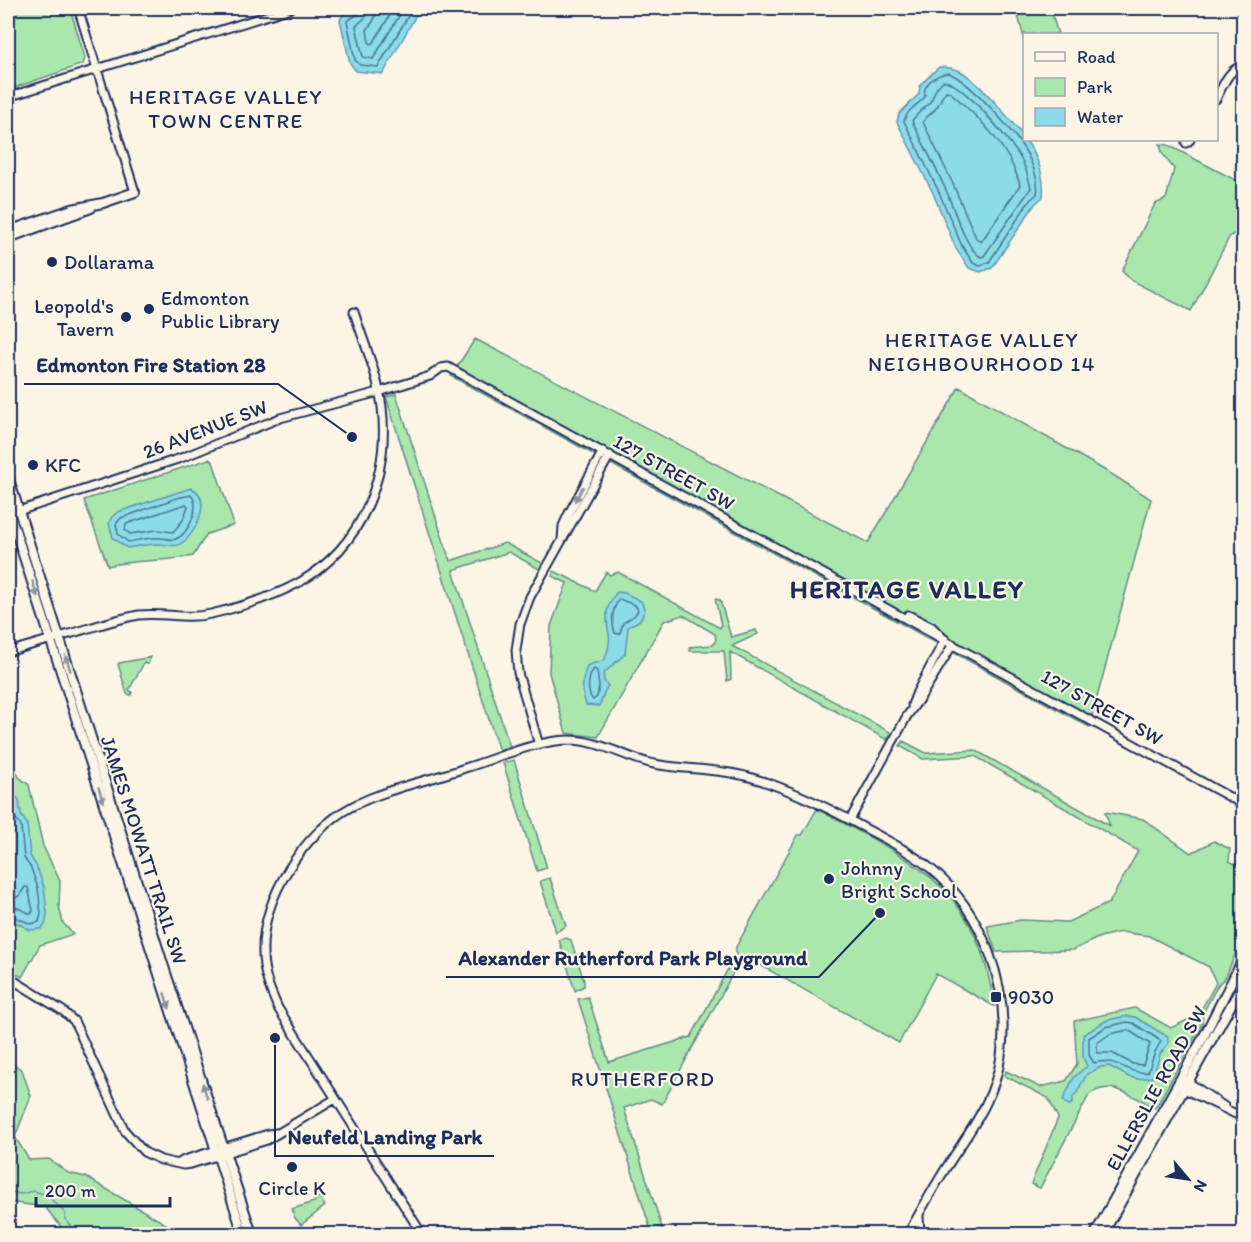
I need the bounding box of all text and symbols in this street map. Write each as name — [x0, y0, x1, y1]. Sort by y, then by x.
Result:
legend — [1023, 33, 1218, 141]
text: Road — [1077, 46, 1116, 68]
text: Park — [1077, 76, 1112, 98]
district label: HERITAGE VALLEY TOWN CENTRE — [129, 84, 323, 133]
text: Water — [1077, 106, 1123, 128]
place label: Dollarama — [64, 250, 155, 274]
marker: Dollarama — [45, 255, 59, 269]
place label: Edmonton Public Library — [161, 286, 280, 333]
place label: Leopold's Tavern — [34, 294, 114, 341]
marker: Edmonton Public Library — [142, 302, 156, 316]
marker: Leopold's Tavern — [119, 310, 133, 324]
district label: HERITAGE VALLEY NEIGHBOURHOOD 14 — [868, 327, 1096, 376]
callout: Edmonton Fire Station 28 — [24, 345, 278, 384]
text: Edmonton Fire Station 28 — [36, 352, 266, 377]
street label: 26 AVENUE SW — [139, 394, 271, 464]
street label: 127 STREET SW — [609, 429, 739, 515]
place label: KFC — [45, 453, 81, 477]
marker: KFC — [26, 458, 40, 472]
one-way arrow — [574, 486, 584, 503]
district label: HERITAGE VALLEY — [790, 573, 1024, 605]
one-way arrow — [31, 580, 40, 598]
one-way arrow — [63, 654, 72, 672]
street label: 127 STREET SW — [1037, 664, 1167, 750]
street label: JAMES MOWATT TRAIL SW — [96, 733, 192, 967]
one-way arrow — [96, 786, 106, 804]
place label: Johnny Bright School — [841, 856, 957, 903]
marker: Johnny Bright School — [822, 872, 836, 886]
callout: Alexander Rutherford Park Playground — [446, 938, 819, 977]
text: Alexander Rutherford Park Playground — [457, 945, 808, 971]
place label: 9030 — [1008, 985, 1054, 1009]
marker: 9030 — [989, 990, 1003, 1004]
one-way arrow — [162, 992, 172, 1010]
street label: ELLERSLIE ROAD SW — [1101, 1001, 1211, 1175]
district label: RUTHERFORD — [571, 1066, 715, 1091]
one-way arrow — [200, 1082, 210, 1100]
callout: Neufeld Landing Park — [275, 1117, 494, 1156]
text: Neufeld Landing Park — [288, 1124, 484, 1150]
north arrow — [1158, 1149, 1218, 1209]
marker: Circle K — [285, 1160, 299, 1174]
scale bar — [36, 1170, 170, 1208]
place label: Circle K — [258, 1176, 326, 1200]
text: N — [1190, 1177, 1212, 1195]
text: 200 m — [45, 1180, 96, 1202]

